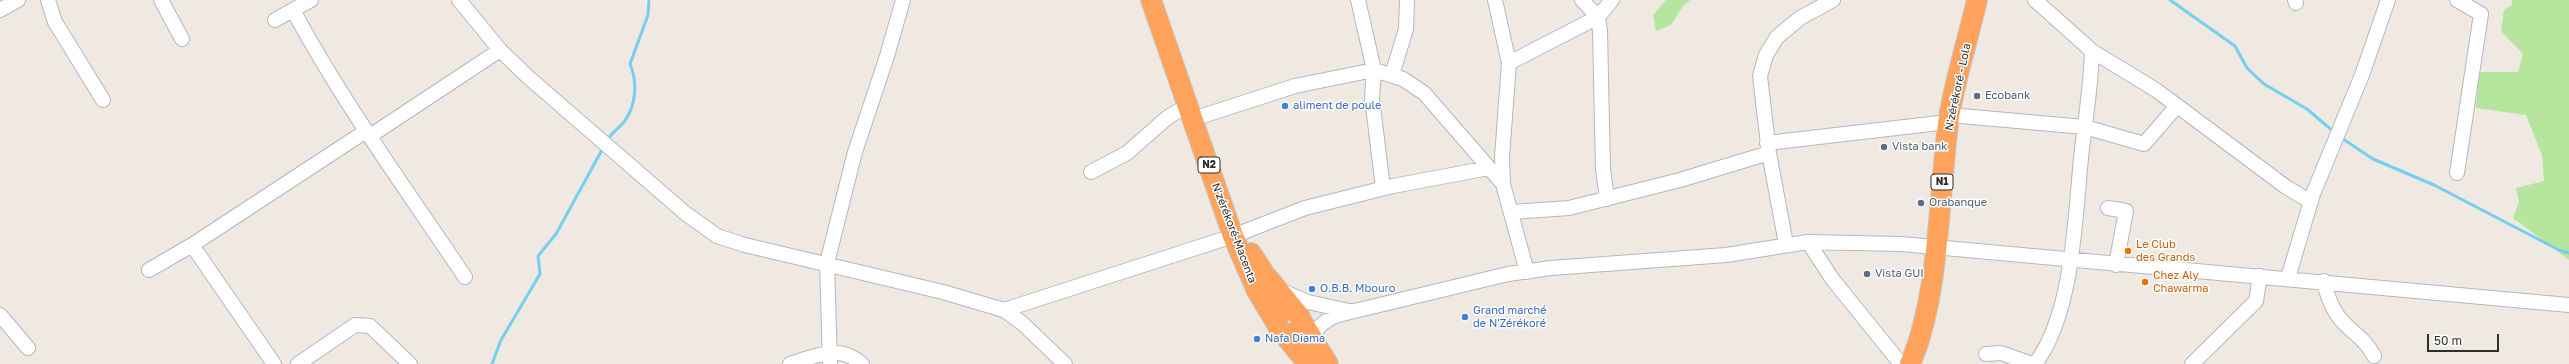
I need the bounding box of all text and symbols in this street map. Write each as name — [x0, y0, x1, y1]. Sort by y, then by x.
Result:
street label: N'zérékoré - Lola — [1942, 42, 1974, 132]
place label: Ecobank — [1985, 89, 2030, 103]
marker: Ecobank — [1972, 91, 1982, 101]
place label: aliment de poule — [1293, 99, 1381, 113]
marker: aliment de poule — [1280, 101, 1290, 111]
place label: Vista bank — [1892, 140, 1947, 154]
marker: Vista bank — [1879, 142, 1889, 152]
road number: N2 — [1198, 157, 1220, 173]
road number: N1 — [1931, 174, 1953, 190]
street label: N'zérékoré-Macenta — [1209, 181, 1259, 285]
place label: Orabanque — [1929, 196, 1987, 210]
marker: Orabanque — [1916, 198, 1926, 208]
place label: Le Club des Grands — [2136, 238, 2195, 264]
marker: Le Club des Grands — [2123, 246, 2133, 256]
place label: Vista GUI — [1875, 267, 1924, 281]
marker: Vista GUI — [1862, 269, 1872, 279]
place label: Chez Aly Chawarma — [2153, 269, 2208, 295]
marker: Chez Aly Chawarma — [2140, 277, 2150, 287]
place label: O.B.B. Mbouro — [1320, 282, 1395, 296]
marker: O.B.B. Mbouro — [1307, 284, 1317, 294]
place label: Grand marché de N'Zérékoré — [1473, 304, 1547, 330]
marker: Grand marché de N'Zérékoré — [1460, 312, 1470, 322]
scale bar — [2429, 326, 2501, 352]
place label: Nafa Diama — [1265, 332, 1325, 346]
text: 50 m — [2434, 333, 2462, 348]
marker: Nafa Diama — [1252, 334, 1262, 344]

